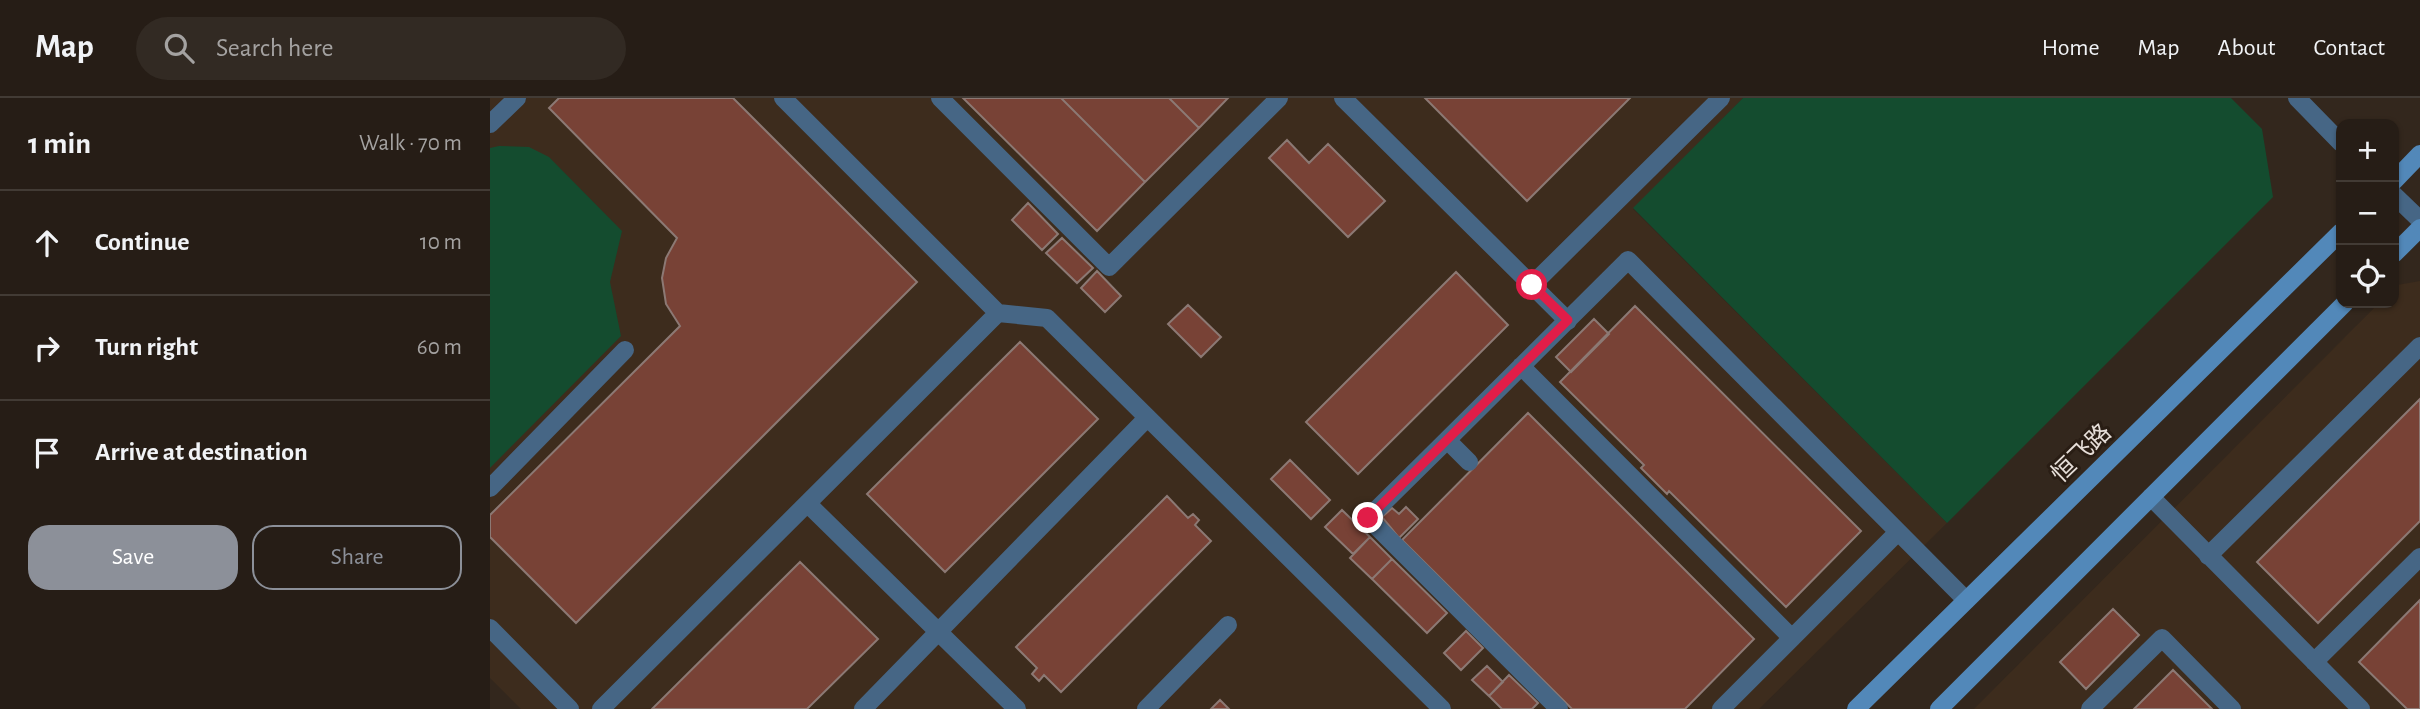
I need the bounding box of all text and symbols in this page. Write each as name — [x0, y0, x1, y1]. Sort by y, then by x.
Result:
search box — [136, 17, 626, 80]
icon: search — [160, 29, 198, 67]
text: Map — [35, 31, 94, 64]
text: Search here — [216, 35, 334, 61]
text: Home — [2042, 36, 2100, 60]
text: Map — [2138, 36, 2180, 60]
text: About — [2218, 36, 2275, 60]
text: Contact — [2313, 36, 2385, 60]
map controls — [2336, 119, 2399, 308]
button: + — [2336, 119, 2399, 182]
text: 1 min — [28, 129, 91, 159]
text: Walk · 70 m — [359, 132, 462, 155]
button: − — [2336, 182, 2399, 245]
icon: ahead — [28, 224, 66, 262]
text: Continue — [95, 229, 190, 255]
text: 10 m — [420, 231, 462, 254]
button: locate — [2336, 245, 2399, 308]
route start — [1516, 269, 1547, 300]
icon: right — [28, 329, 66, 367]
text: Turn right — [95, 334, 198, 360]
text: 60 m — [417, 336, 462, 359]
street label: 恒飞路 — [2046, 419, 2116, 487]
icon: arrive — [28, 434, 66, 472]
text: Arrive at destination — [95, 439, 308, 465]
route end — [1352, 502, 1383, 533]
button: Save — [28, 525, 238, 590]
button: Share — [252, 525, 462, 590]

